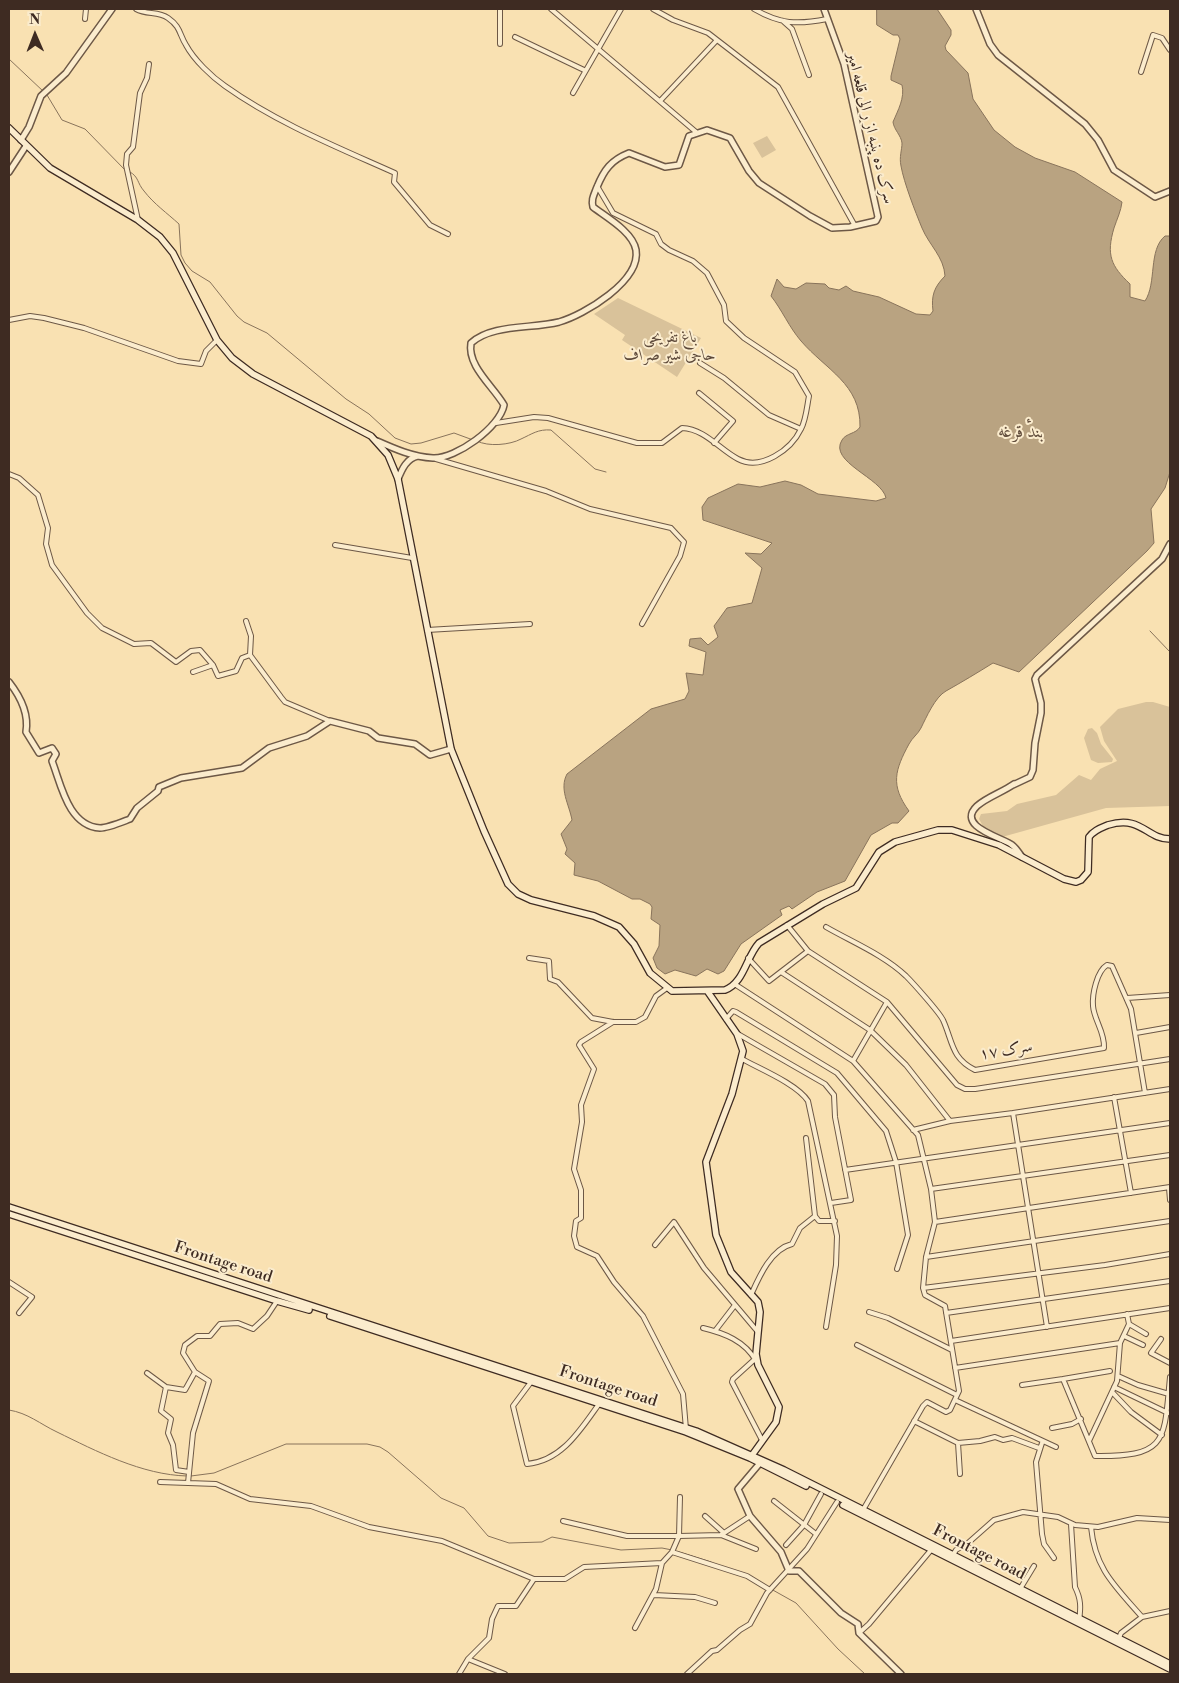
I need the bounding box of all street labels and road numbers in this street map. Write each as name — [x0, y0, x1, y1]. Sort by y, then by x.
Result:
street label: سرک ده پنبه از ر الی قلعه امیر — [842, 50, 898, 206]
street label: سرک ۱۷ — [978, 1037, 1034, 1065]
street label: Frontage road — [172, 1238, 274, 1288]
street label: Frontage road — [557, 1362, 659, 1412]
street label: Frontage road — [929, 1521, 1029, 1585]

